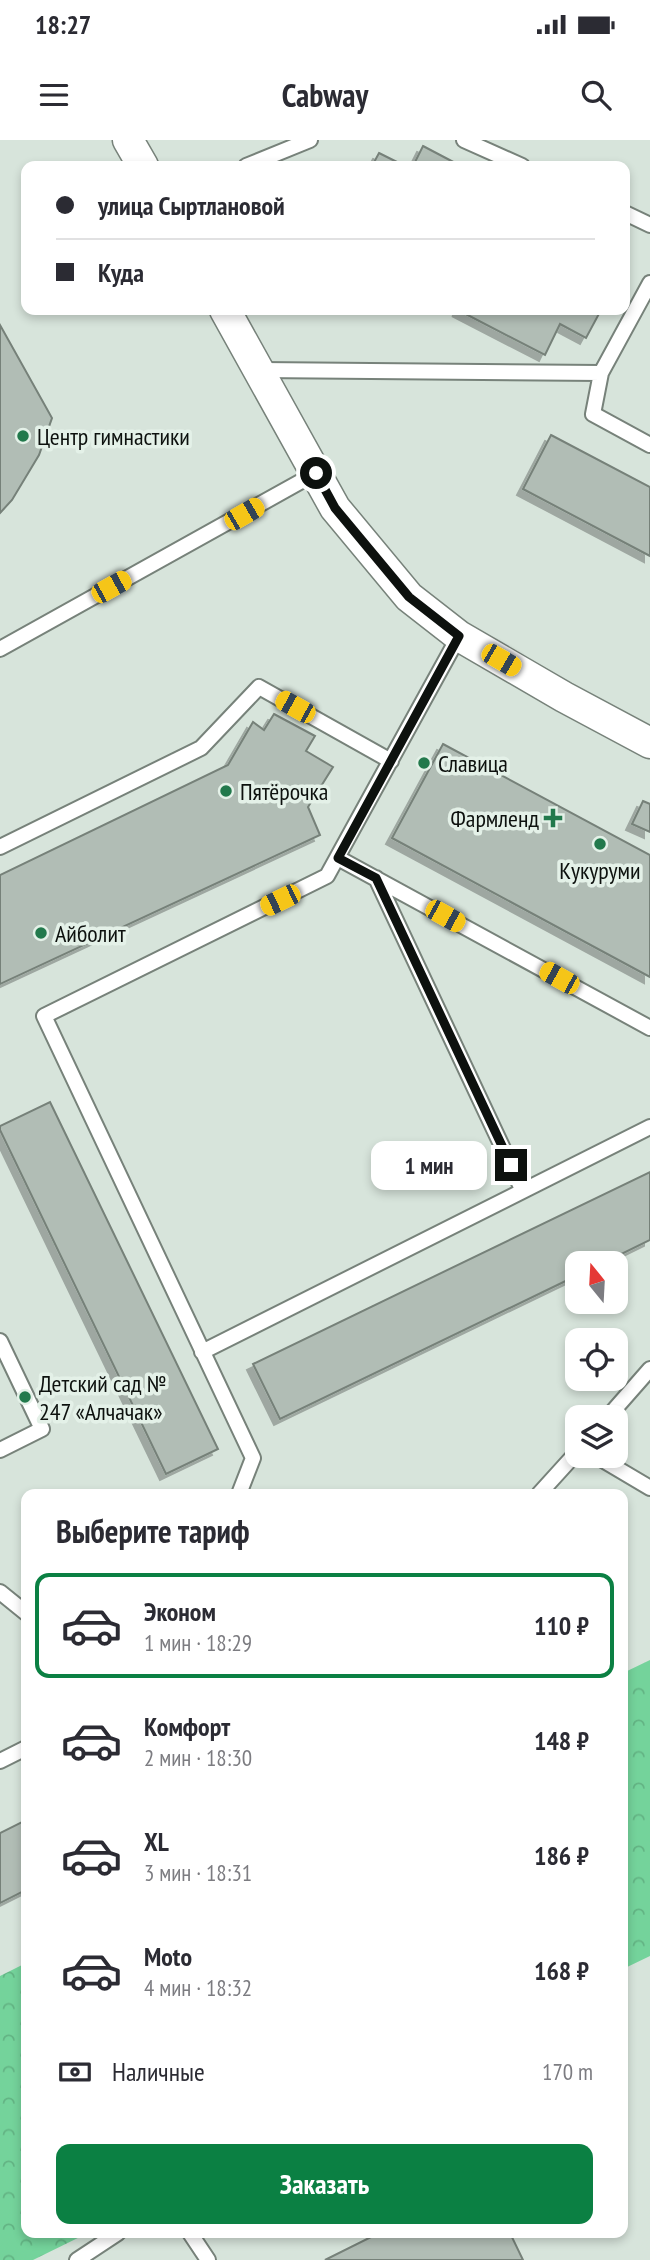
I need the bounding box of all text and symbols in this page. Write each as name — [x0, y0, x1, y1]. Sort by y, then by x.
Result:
text: 18:27 — [35, 8, 91, 41]
text: Cabway — [282, 74, 368, 116]
icon: menu — [35, 76, 73, 114]
icon: search — [577, 76, 615, 114]
text: улица Сыртлановой — [98, 189, 285, 222]
text: Куда — [98, 256, 144, 289]
place label: Центр гимнастики — [37, 421, 190, 452]
marker: Центр гимнастики — [15, 428, 31, 444]
route start — [300, 457, 332, 489]
car — [221, 494, 268, 534]
car — [88, 568, 135, 606]
car — [478, 640, 525, 680]
car — [272, 688, 319, 726]
place label: Славица — [438, 748, 508, 779]
marker: Славица — [416, 755, 432, 771]
place label: Пятёрочка — [240, 776, 328, 807]
marker: Пятёрочка — [218, 783, 234, 799]
place label: Фармленд — [451, 803, 539, 834]
marker: Фармленд — [545, 810, 561, 826]
marker: Кукуруми — [592, 836, 608, 852]
place label: Кукуруми — [559, 855, 641, 886]
car — [257, 881, 304, 919]
car — [422, 897, 469, 935]
place label: Айболит — [55, 918, 126, 949]
marker: Айболит — [33, 925, 49, 941]
car — [536, 959, 583, 997]
callout: 1 мин — [371, 1140, 486, 1190]
route end — [495, 1149, 527, 1181]
text: 1 мин — [404, 1151, 454, 1180]
north arrow — [565, 1251, 628, 1314]
map controls — [565, 1251, 628, 1468]
button: locate — [565, 1328, 628, 1391]
place label: Детский сад № 247 «Алчачак» — [39, 1368, 166, 1427]
marker: Детский сад № 247 «Алчачак» — [17, 1389, 33, 1405]
button: layers — [565, 1405, 628, 1468]
text: Выберите тариф — [56, 1510, 250, 1552]
icon: car — [60, 1594, 123, 1657]
text: Эконом — [144, 1595, 216, 1628]
text: 110 ₽ — [534, 1609, 589, 1642]
text: 1 мин · 18:29 — [144, 1628, 252, 1657]
icon: car — [60, 1709, 123, 1772]
text: Комфорт — [144, 1710, 230, 1743]
text: 148 ₽ — [534, 1724, 589, 1757]
text: 2 мин · 18:30 — [144, 1743, 252, 1772]
icon: car — [60, 1824, 123, 1887]
text: XL — [144, 1825, 169, 1858]
text: 186 ₽ — [534, 1839, 589, 1872]
text: 3 мин · 18:31 — [144, 1858, 252, 1887]
icon: car — [60, 1939, 123, 2002]
text: Moto — [144, 1940, 192, 1973]
text: 168 ₽ — [534, 1954, 589, 1987]
text: 4 мин · 18:32 — [144, 1973, 252, 2002]
icon: cash — [56, 2053, 94, 2091]
text: Наличные — [112, 2055, 205, 2088]
text: 170 m — [542, 2057, 593, 2086]
button: Заказать — [56, 2144, 593, 2224]

